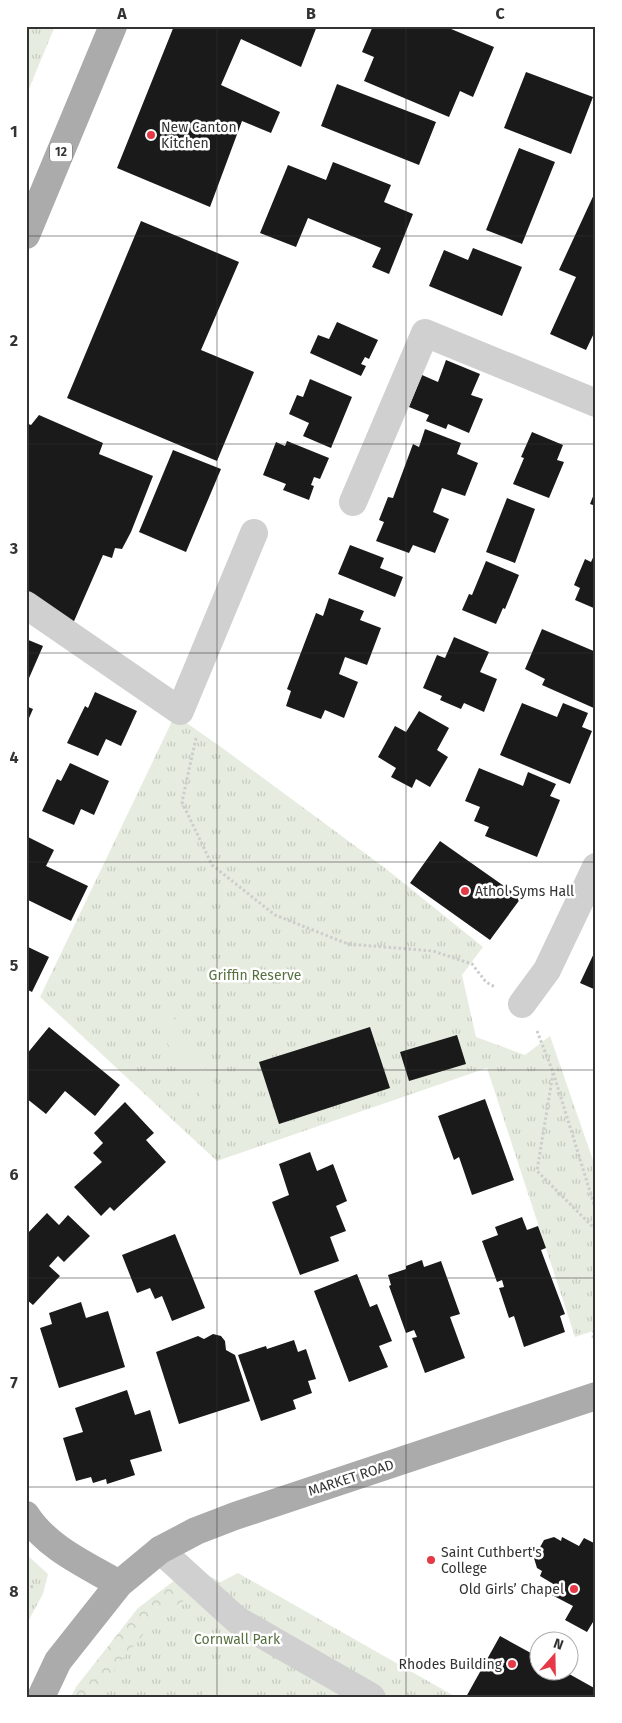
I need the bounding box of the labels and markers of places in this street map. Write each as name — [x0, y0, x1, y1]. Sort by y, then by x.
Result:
place label: New Canton Kitchen — [161, 119, 237, 152]
marker: New Canton Kitchen — [145, 129, 157, 141]
place label: Athol Syms Hall — [475, 883, 574, 900]
marker: Athol Syms Hall — [459, 885, 471, 897]
place label: Saint Cuthbert's College — [441, 1544, 542, 1577]
marker: Saint Cuthbert's College — [425, 1554, 437, 1566]
place label: Old Girls’ Chapel — [459, 1581, 564, 1598]
marker: Old Girls’ Chapel — [568, 1583, 580, 1595]
place label: Rhodes Building — [398, 1656, 503, 1673]
marker: Rhodes Building — [506, 1658, 518, 1670]

